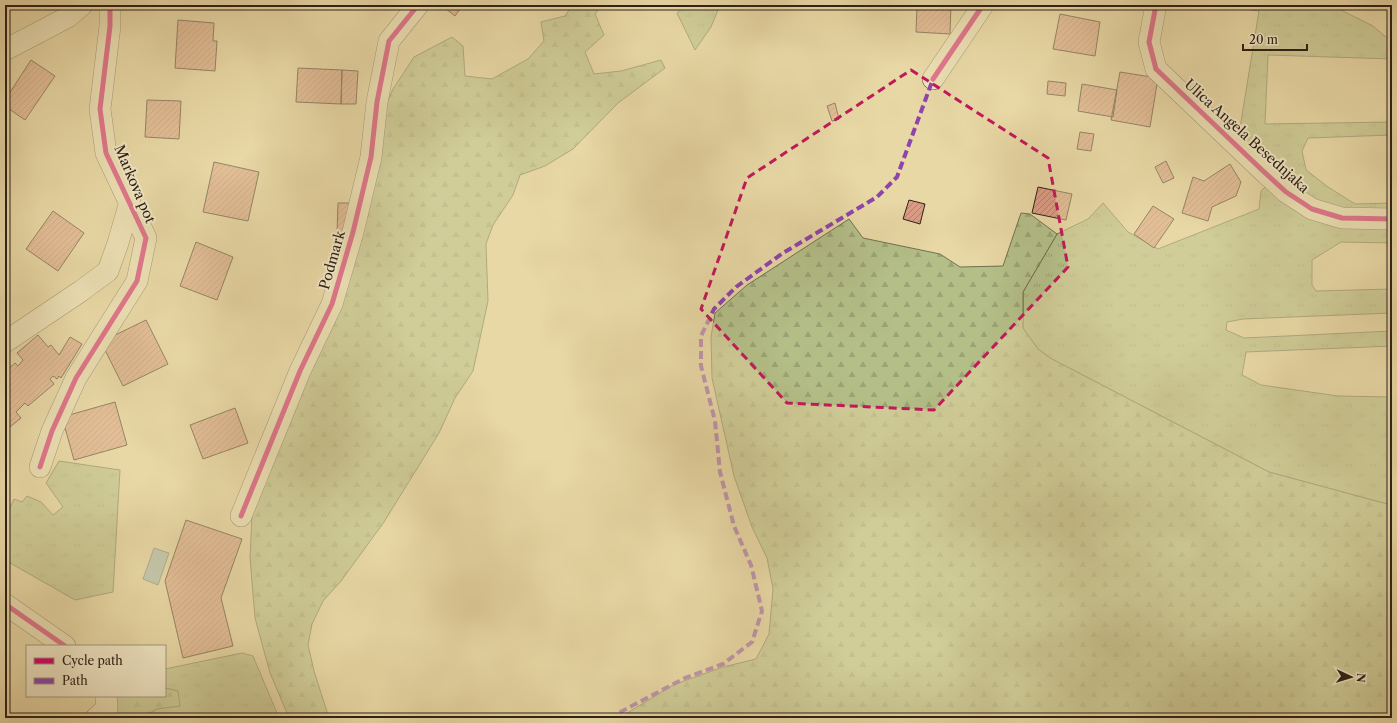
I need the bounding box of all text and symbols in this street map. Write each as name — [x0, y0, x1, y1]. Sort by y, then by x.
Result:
scale bar — [1243, 26, 1307, 52]
text: 20 m — [1249, 32, 1278, 47]
street label: Ulica Angela Besednjaka — [1181, 75, 1314, 197]
street label: Markova pot — [110, 142, 160, 226]
street label: Podmark — [315, 228, 349, 292]
legend — [26, 645, 166, 697]
text: Cycle path — [62, 653, 123, 668]
north arrow — [1331, 657, 1371, 697]
text: N — [1354, 672, 1368, 683]
text: Path — [62, 673, 88, 688]

